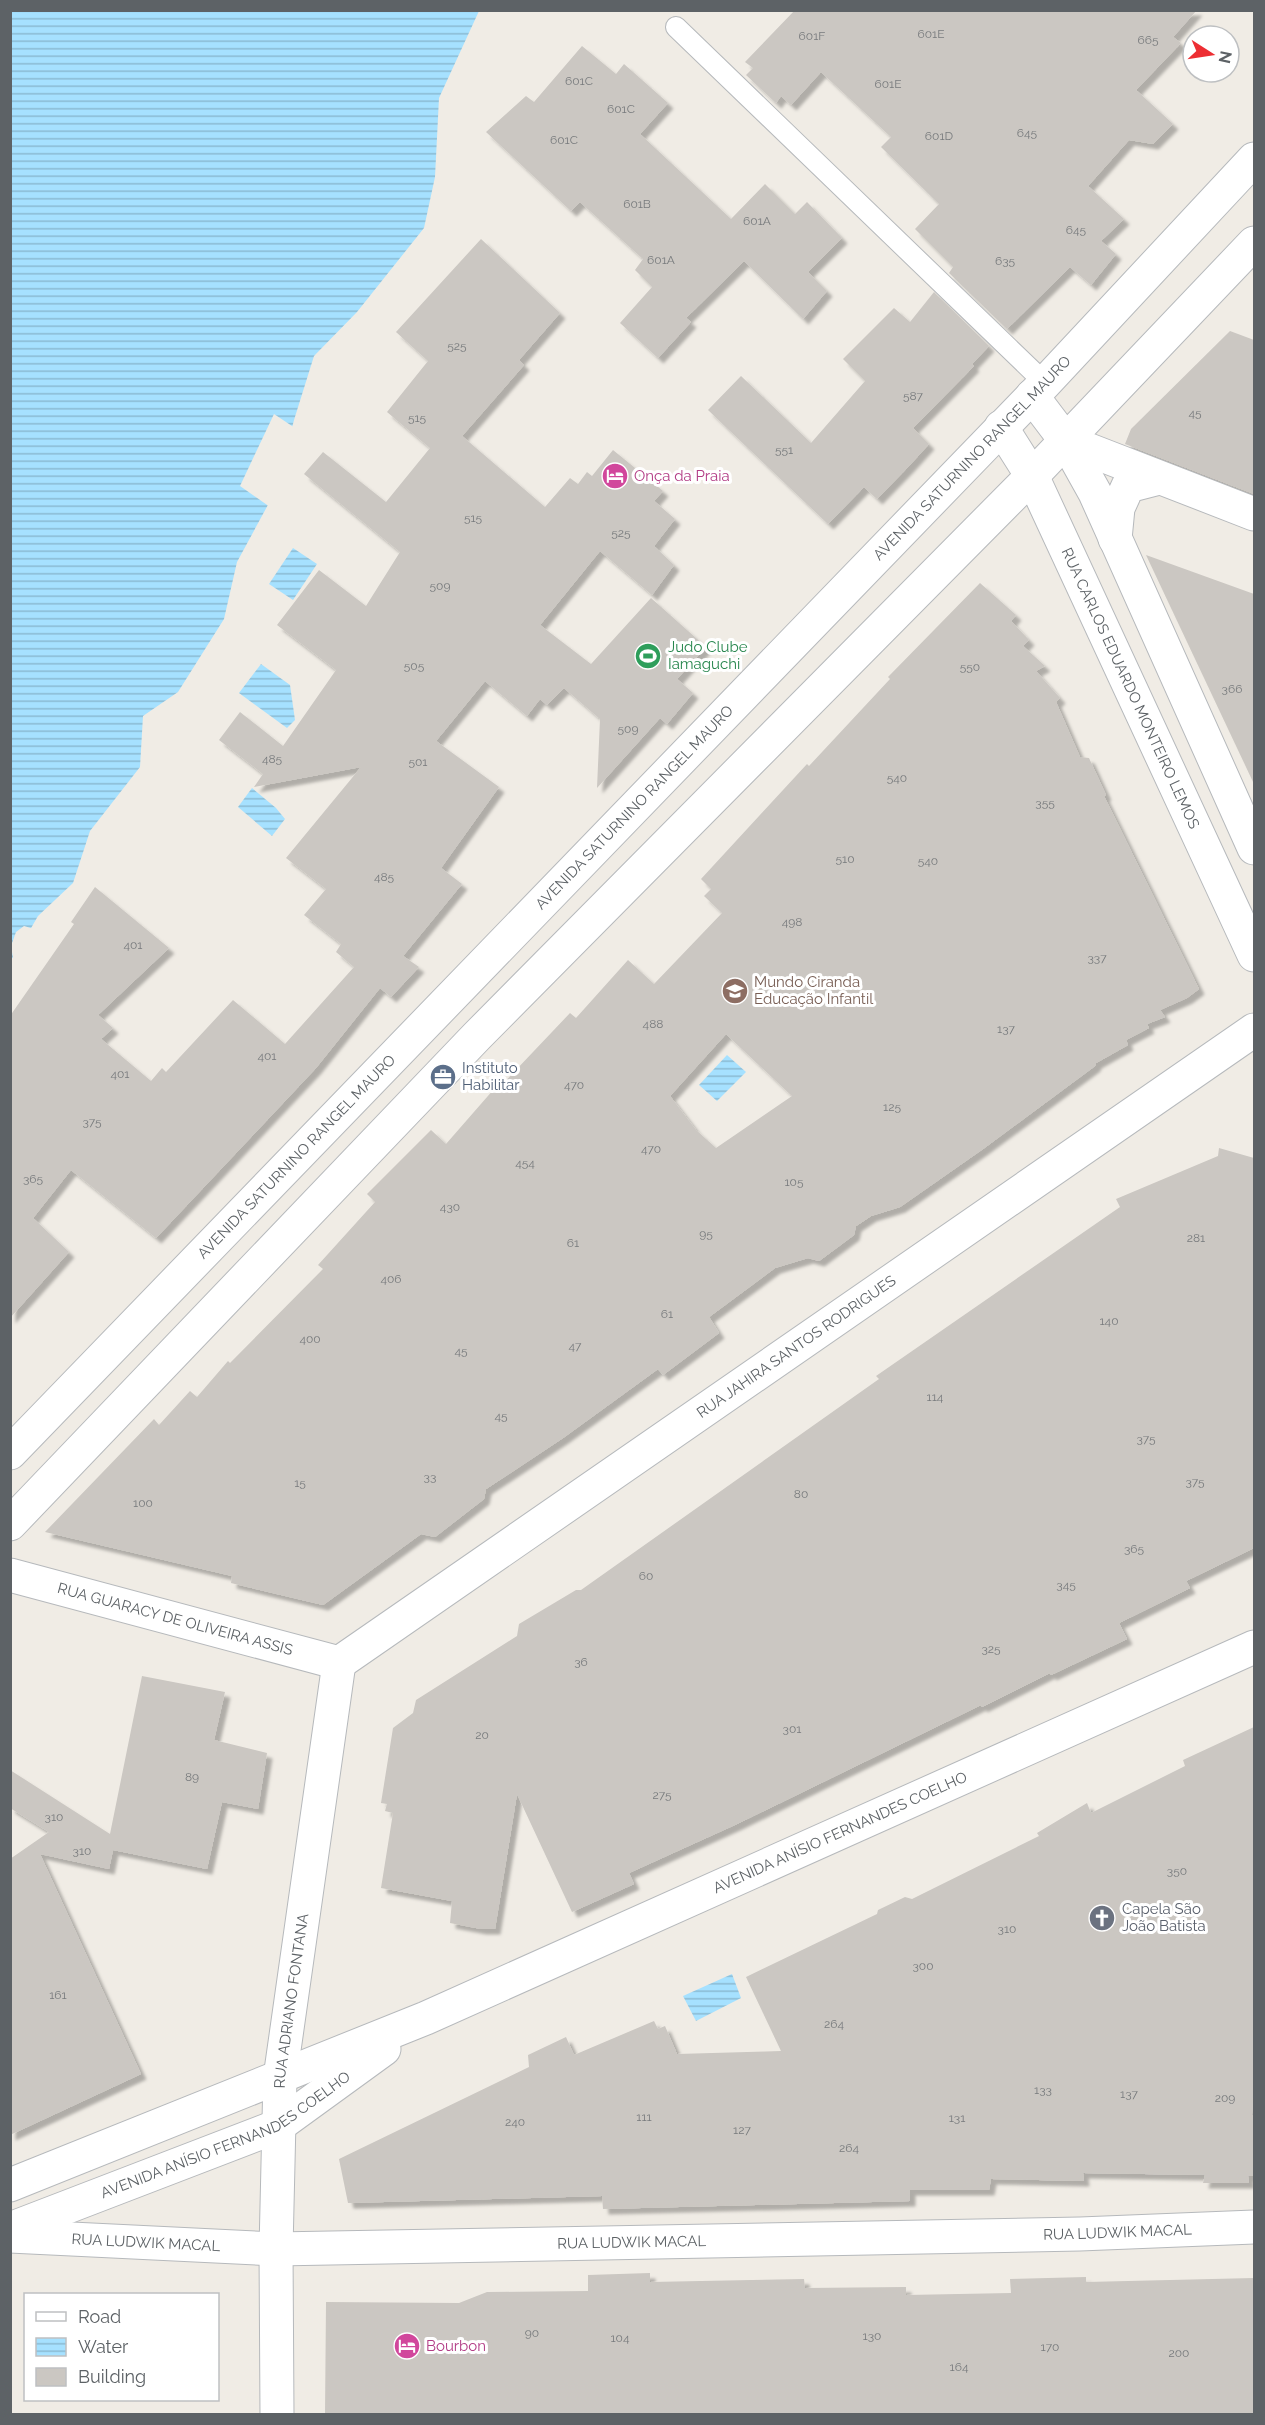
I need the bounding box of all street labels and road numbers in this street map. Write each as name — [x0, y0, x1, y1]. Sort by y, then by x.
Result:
street label: AVENIDA SATURNINO RANGEL MAURO — [870, 352, 1075, 564]
street label: RUA CARLOS EDUARDO MONTEIRO LEMOS — [1058, 545, 1203, 832]
street label: AVENIDA SATURNINO RANGEL MAURO — [532, 702, 737, 913]
street label: AVENIDA SATURNINO RANGEL MAURO — [194, 1051, 399, 1263]
street label: RUA JAHIRA SANTOS RODRIGUES — [693, 1272, 899, 1422]
street label: RUA GUARACY DE OLIVEIRA ASSIS — [56, 1579, 295, 1659]
street label: AVENIDA ANÍSIO FERNANDES COELHO — [710, 1768, 970, 1897]
street label: RUA ADRIANO FONTANA — [271, 1912, 312, 2089]
street label: AVENIDA ANÍSIO FERNANDES COELHO — [98, 2068, 354, 2202]
street label: RUA LUDWIK MACAL — [1043, 2220, 1193, 2244]
street label: RUA LUDWIK MACAL — [71, 2230, 221, 2255]
street label: RUA LUDWIK MACAL — [557, 2232, 706, 2253]

